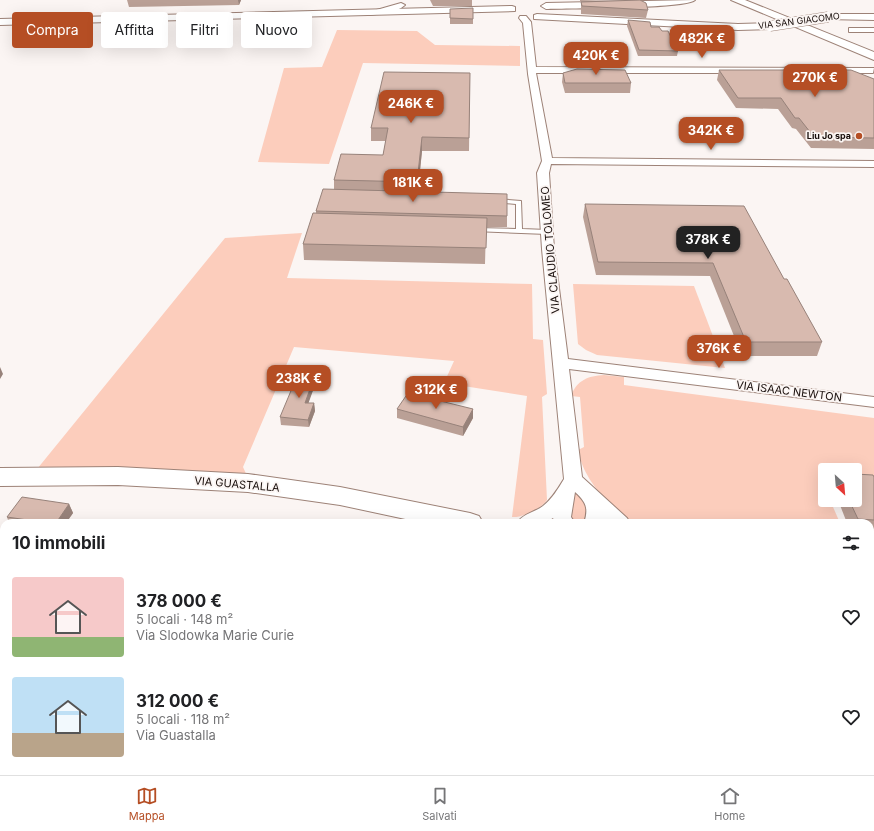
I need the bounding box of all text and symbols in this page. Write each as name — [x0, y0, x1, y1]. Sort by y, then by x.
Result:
street label: VIA SAN GIACOMO — [757, 10, 840, 31]
chip: Compra — [12, 12, 93, 48]
chip: Affitta — [101, 12, 168, 48]
chip: Filtri — [176, 12, 233, 48]
chip: Nuovo — [241, 12, 312, 48]
pin: 482K € — [669, 25, 735, 59]
text: 482K € — [679, 30, 725, 46]
pin: 420K € — [563, 42, 629, 76]
text: 420K € — [572, 47, 620, 63]
pin: 270K € — [782, 64, 848, 98]
text: 270K € — [792, 69, 838, 85]
pin: 246K € — [378, 90, 444, 124]
text: 246K € — [388, 95, 434, 111]
pin: 342K € — [678, 117, 744, 151]
text: 342K € — [688, 122, 734, 138]
place label: Liu Jo spa — [807, 130, 851, 141]
marker: Liu Jo spa — [854, 131, 864, 141]
pin: 181K € — [380, 169, 446, 203]
text: 181K € — [393, 174, 434, 190]
street label: VIA CLAUDIO TOLOMEO — [537, 186, 563, 314]
pin: 378K € — [675, 226, 741, 260]
text: 378K € — [685, 231, 731, 247]
pin: 376K € — [686, 335, 752, 369]
text: 376K € — [696, 340, 742, 356]
pin: 238K € — [266, 365, 332, 399]
text: 238K € — [276, 370, 322, 386]
pin: 312K € — [403, 376, 469, 410]
street label: VIA ISAAC NEWTON — [735, 378, 843, 404]
text: 312K € — [414, 381, 458, 397]
north arrow — [818, 463, 862, 507]
map controls — [818, 463, 862, 507]
street label: VIA GUASTALLA — [194, 473, 281, 495]
icon: filters — [840, 532, 862, 554]
text: 10 immobili — [12, 533, 105, 553]
text: 378 000 € — [136, 591, 222, 611]
icon: home — [44, 593, 92, 641]
icon: heart — [840, 606, 862, 628]
text: 5 locali · 148 m² — [136, 611, 233, 627]
text: Via Slodowka Marie Curie — [136, 627, 294, 643]
text: 312 000 € — [136, 691, 219, 711]
icon: home — [44, 693, 92, 741]
icon: heart — [840, 706, 862, 728]
text: 5 locali · 118 m² — [136, 711, 230, 727]
text: Via Guastalla — [136, 727, 216, 743]
tab: Mappa — [129, 785, 165, 823]
tab: Salvati — [422, 785, 457, 823]
tab: Home — [714, 785, 745, 823]

